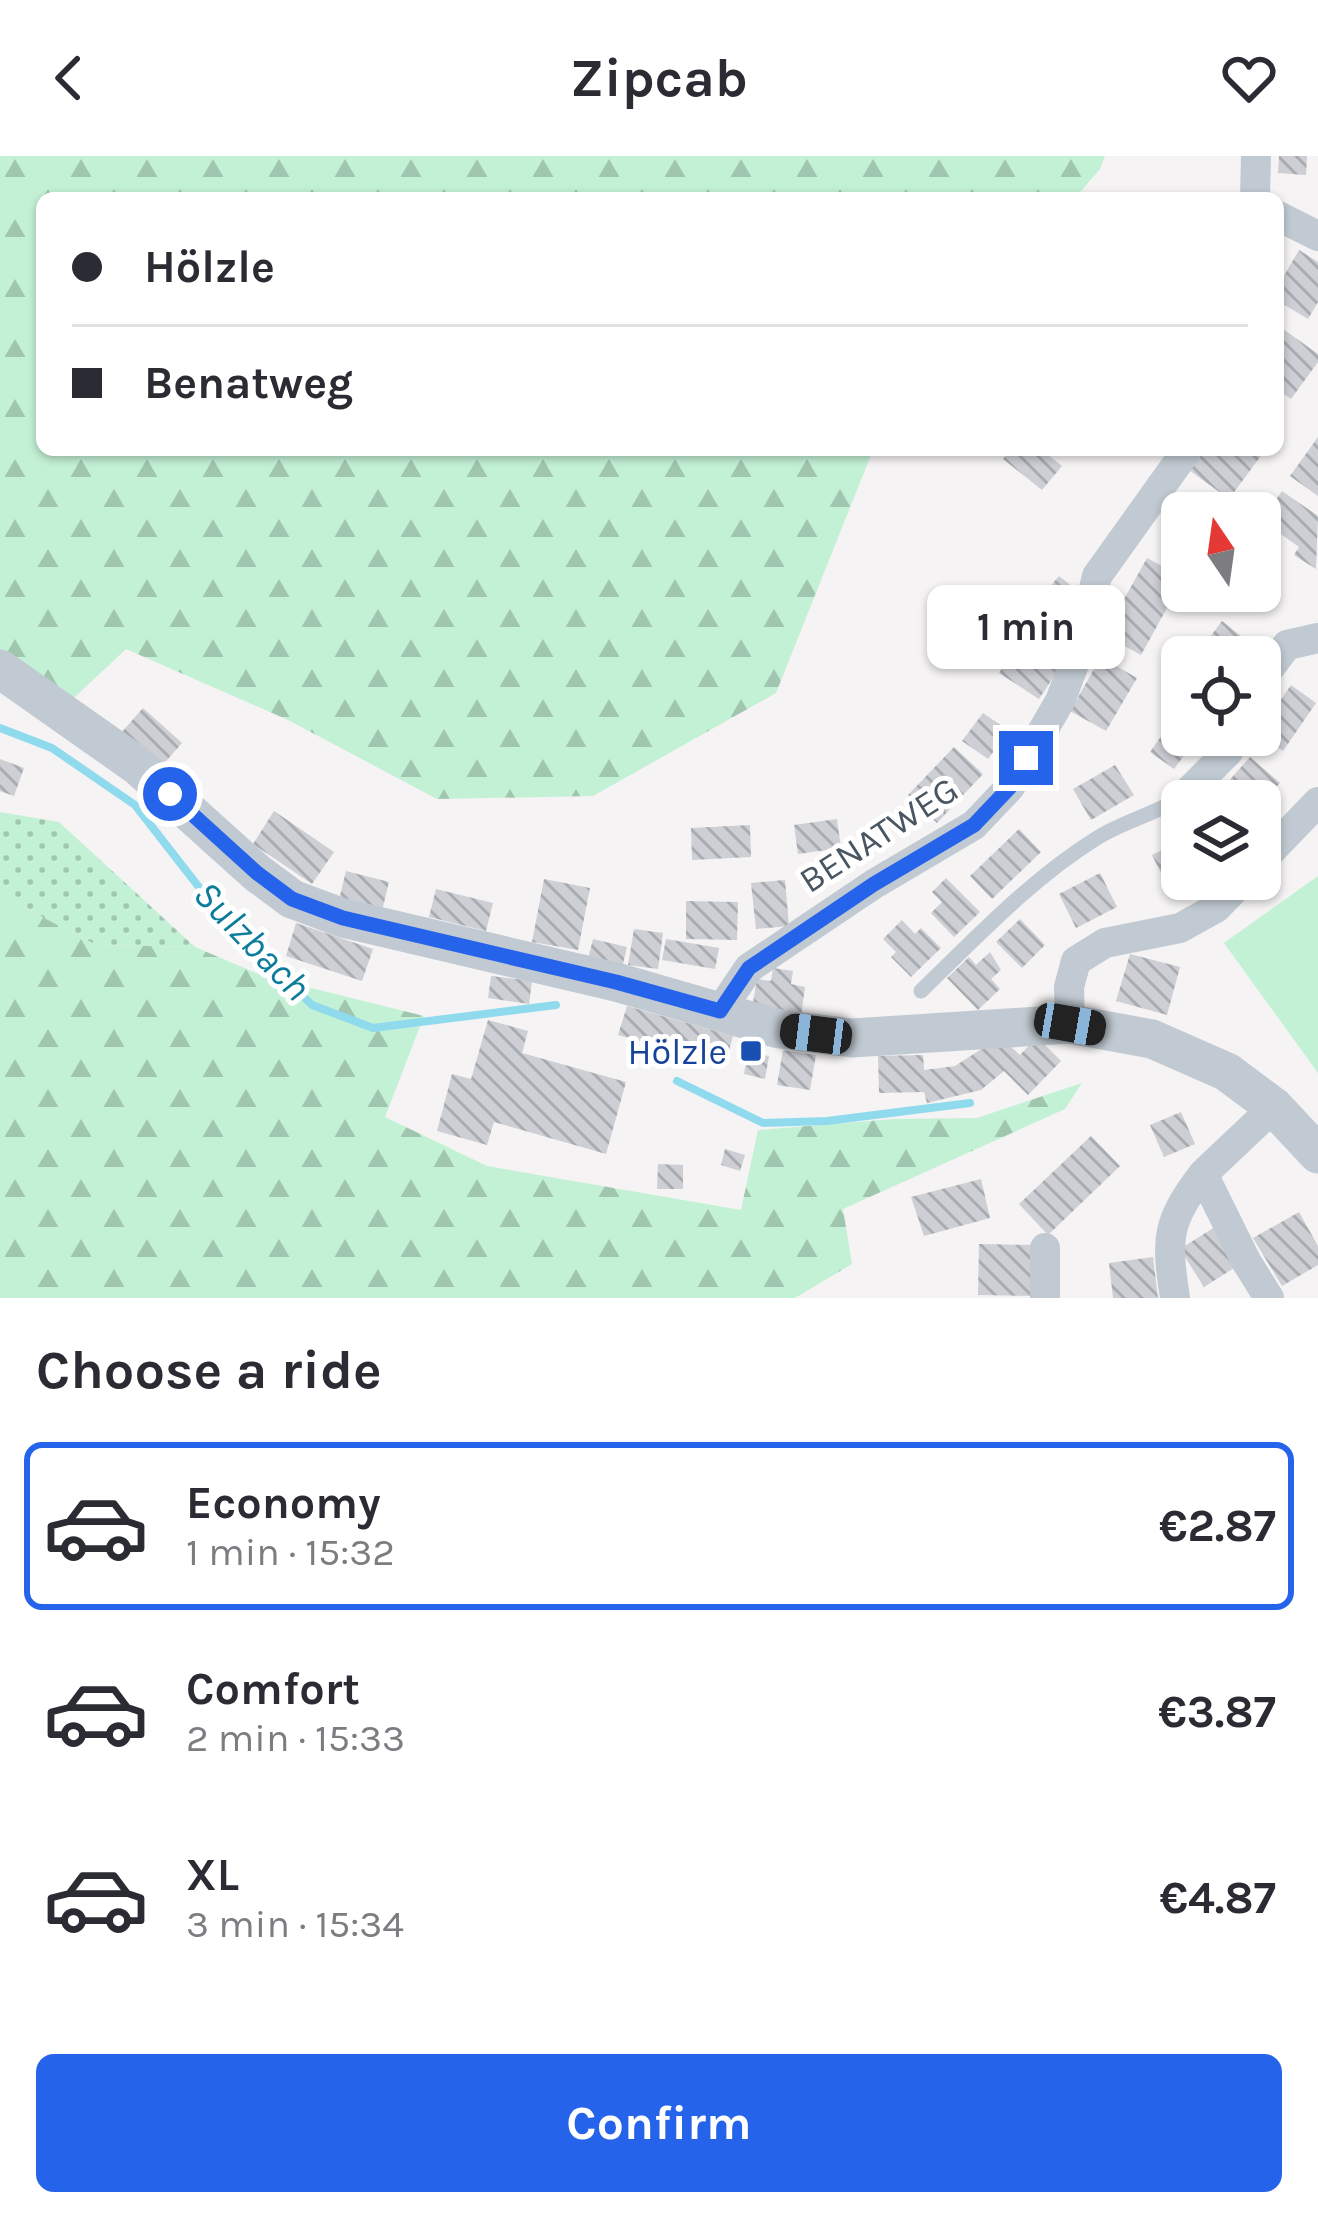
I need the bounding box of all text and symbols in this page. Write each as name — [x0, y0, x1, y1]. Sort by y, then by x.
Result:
icon: back — [36, 45, 102, 111]
icon: heart — [1216, 45, 1282, 111]
text: Zipcab — [570, 46, 748, 110]
text: Hölzle — [144, 241, 275, 293]
text: Benatweg — [144, 357, 353, 409]
north arrow — [1161, 492, 1281, 612]
map controls — [1161, 492, 1281, 900]
callout: 1 min — [927, 584, 1125, 668]
text: 1 min — [977, 604, 1075, 650]
button: locate — [1161, 636, 1281, 756]
route end — [999, 731, 1053, 785]
route start — [143, 767, 197, 821]
street label: BENATWEG — [792, 768, 965, 901]
button: layers — [1161, 780, 1281, 900]
water label: Sulzbach — [184, 871, 320, 1010]
car — [1031, 1000, 1109, 1048]
car — [778, 1012, 854, 1056]
place label: Hölzle — [628, 1031, 727, 1073]
marker: Hölzle — [738, 1038, 764, 1064]
text: Choose a ride — [36, 1338, 382, 1402]
icon: car — [42, 1472, 150, 1580]
text: Economy — [186, 1477, 381, 1529]
text: €2.87 — [1159, 1500, 1276, 1552]
text: 1 min · 15:32 — [186, 1529, 395, 1575]
icon: car — [42, 1658, 150, 1766]
text: Comfort — [186, 1663, 360, 1715]
text: €3.87 — [1158, 1686, 1276, 1738]
text: 2 min · 15:33 — [186, 1715, 405, 1761]
icon: car — [42, 1844, 150, 1952]
text: XL — [186, 1849, 239, 1901]
text: €4.87 — [1160, 1872, 1276, 1924]
text: 3 min · 15:34 — [186, 1901, 404, 1947]
button: Confirm — [36, 2054, 1282, 2192]

